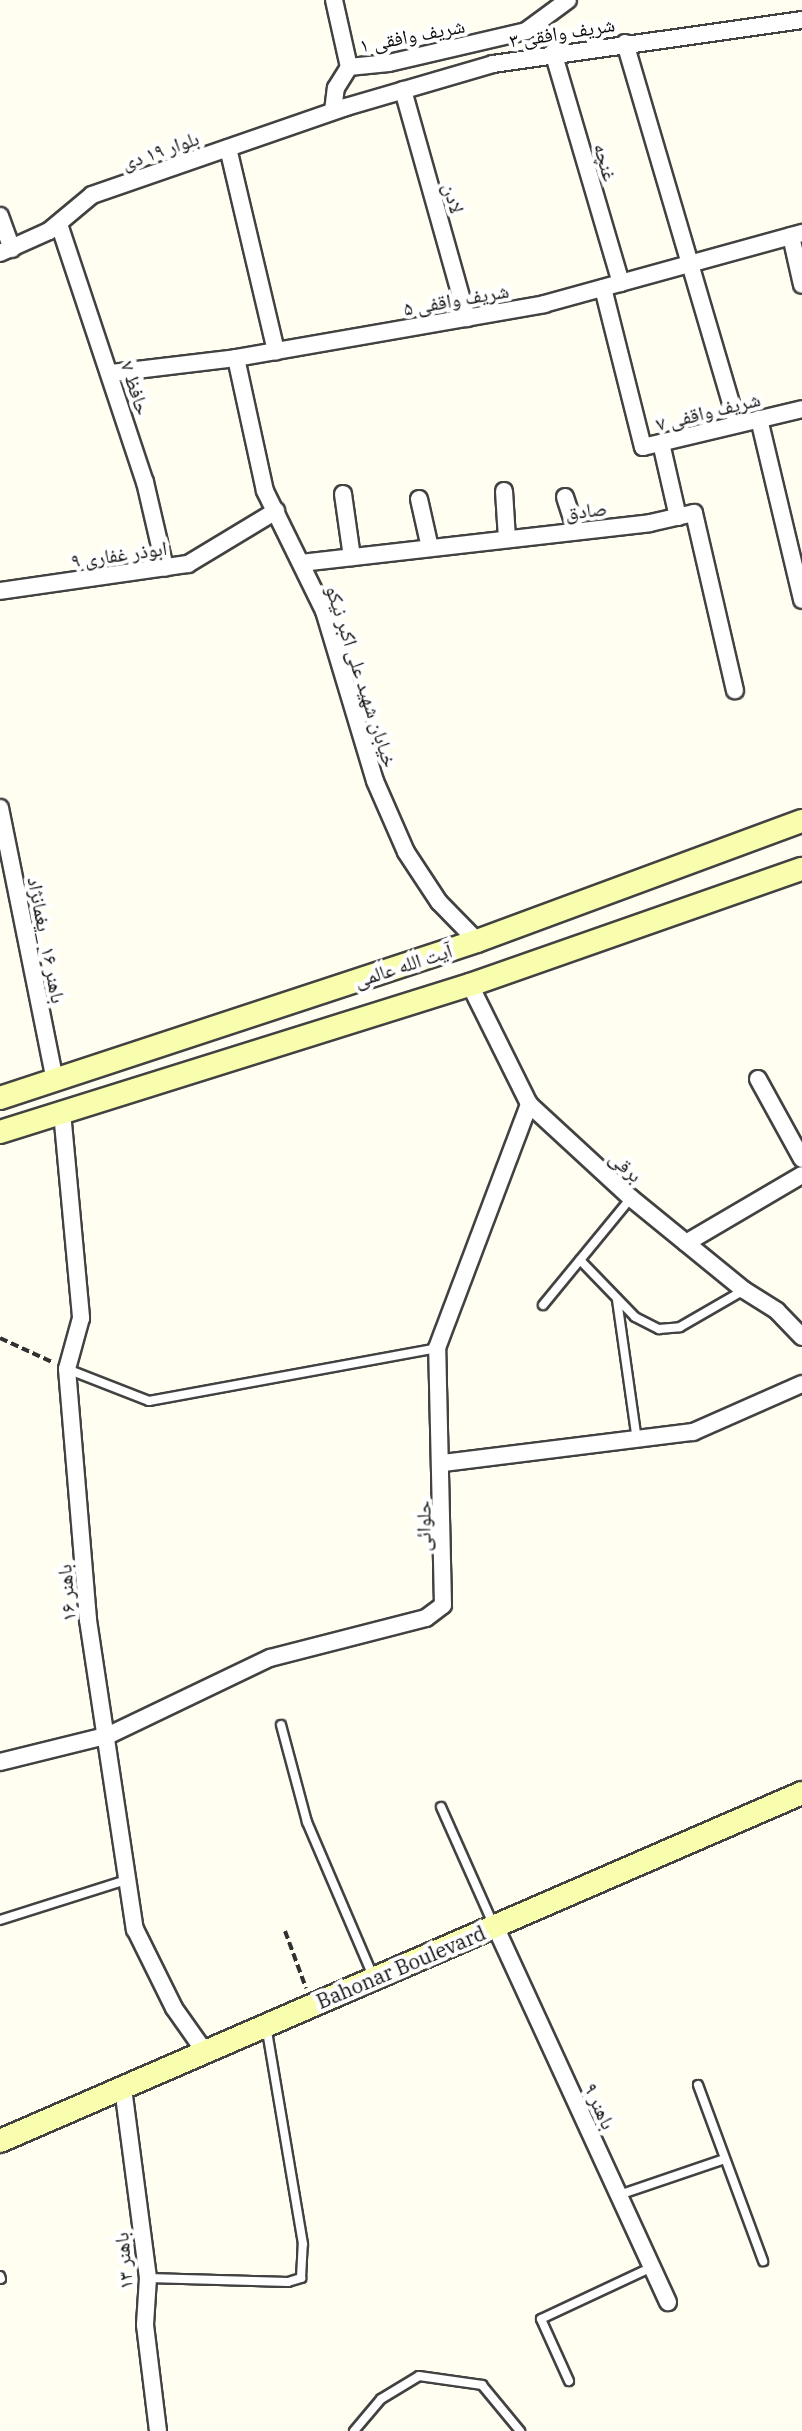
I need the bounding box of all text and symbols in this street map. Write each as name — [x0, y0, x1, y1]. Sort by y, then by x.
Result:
street label: شریف وافقی ۳ — [507, 12, 617, 52]
street label: شریف وافقی ۱ — [357, 13, 467, 57]
street label: بلوار ۱۹ دی — [118, 126, 202, 174]
street label: غنچه — [589, 140, 623, 184]
street label: لادن — [438, 180, 470, 216]
street label: شریف واقفی ۵ — [401, 278, 511, 320]
street label: حافظ ۷ — [116, 358, 156, 418]
street label: شریف واقفی ۷ — [653, 386, 763, 436]
street label: صادق — [564, 496, 608, 524]
street label: ابوذر غفاری ۹ — [69, 535, 169, 573]
street label: خیابان شهید علی اکبر نیکو — [321, 582, 403, 770]
street label: باهنر ۱۶ _یغمانژاد — [23, 875, 71, 1005]
street label: آیت الله عالمی — [351, 938, 455, 992]
street label: برقی — [605, 1145, 647, 1187]
street label: حلوائی — [411, 1501, 435, 1551]
street label: باهنر ۱۶ — [52, 1563, 80, 1623]
street label: Bahonar Boulevard — [313, 1921, 489, 2013]
street label: باهنر ۹ — [579, 2079, 621, 2133]
street label: باهنر ۱۳ — [109, 2231, 137, 2291]

